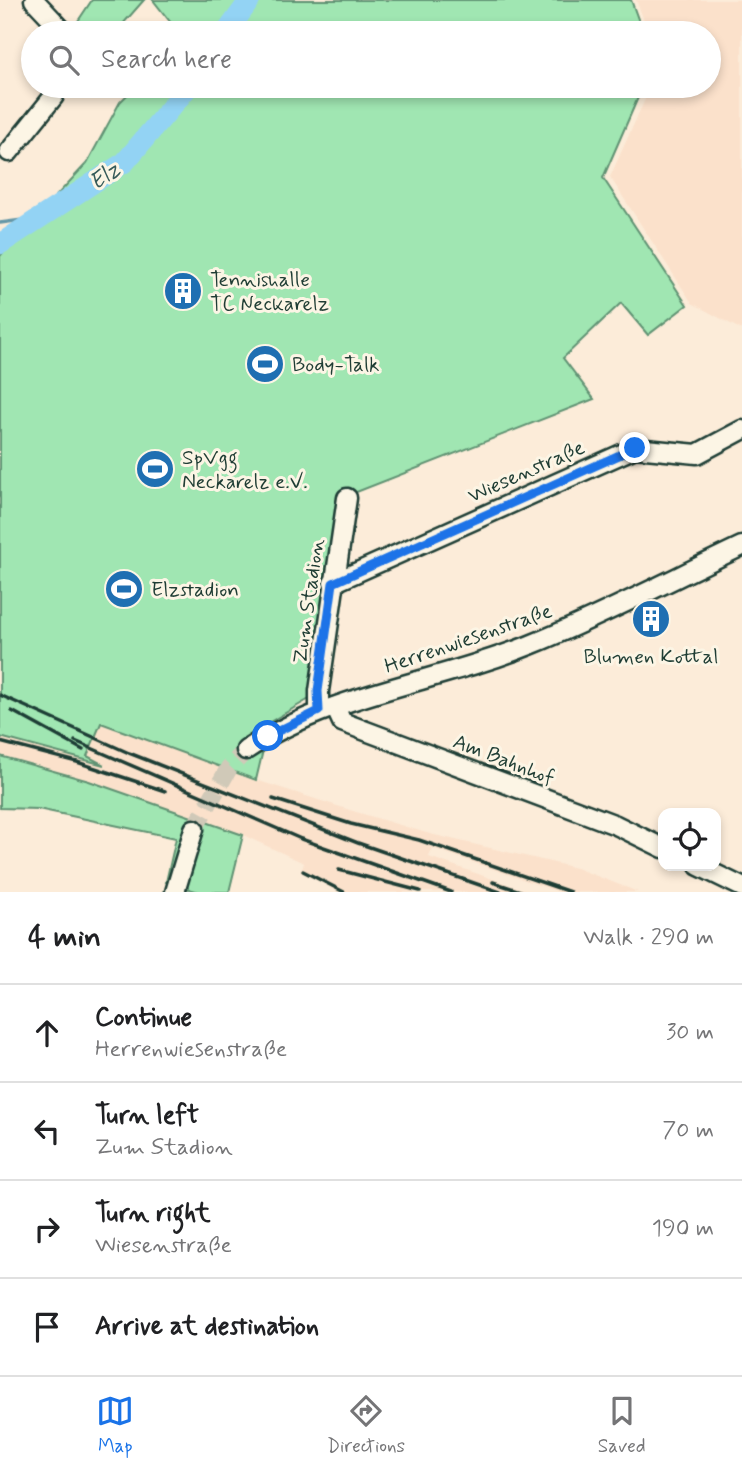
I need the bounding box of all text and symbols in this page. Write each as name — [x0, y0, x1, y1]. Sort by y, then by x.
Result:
search box — [21, 21, 721, 98]
icon: search — [45, 41, 83, 79]
text: Search here — [101, 43, 232, 77]
water label: Elz — [84, 155, 127, 198]
place label: Tennishalle TC Neckarelz — [210, 266, 329, 318]
building icon: Tennishalle TC Neckarelz — [162, 270, 204, 312]
sports icon: Body-Talk — [244, 343, 286, 385]
place label: Body-Talk — [292, 351, 379, 379]
route end — [619, 432, 650, 463]
street label: Wiesenstraße — [464, 434, 589, 510]
place label: SpVgg Neckarelz e.V. — [182, 444, 308, 496]
sports icon: SpVgg Neckarelz e.V. — [134, 448, 176, 490]
street label: Zum Stadion — [286, 536, 332, 665]
sports icon: Elzstadion — [103, 568, 145, 610]
place label: Elzstadion — [151, 576, 239, 604]
street label: Herrenwiesenstraße — [381, 597, 556, 681]
building icon: Blumen Kottal — [630, 598, 672, 640]
place label: Blumen Kottal — [584, 643, 718, 671]
route start — [252, 720, 283, 751]
street label: Am Bahnhof — [449, 728, 558, 792]
map controls — [658, 808, 721, 871]
button: locate — [658, 808, 721, 871]
text: 4 min — [28, 918, 101, 957]
text: Walk · 290 m — [583, 923, 714, 953]
text: Continue — [95, 1001, 192, 1035]
icon: ahead — [28, 1014, 66, 1052]
text: 30 m — [666, 1018, 714, 1048]
text: Herrenwiesenstraße — [95, 1035, 287, 1065]
text: Turn left — [95, 1099, 199, 1133]
icon: left — [28, 1112, 66, 1150]
text: 70 m — [662, 1116, 714, 1146]
text: Zum Stadion — [95, 1133, 233, 1163]
text: Turn right — [95, 1197, 211, 1231]
icon: right — [28, 1210, 66, 1248]
text: 190 m — [652, 1214, 714, 1244]
text: Wiesenstraße — [95, 1231, 232, 1261]
icon: arrive — [28, 1308, 66, 1346]
text: Arrive at destination — [95, 1310, 319, 1344]
tab: Map — [96, 1392, 134, 1459]
tab: Directions — [327, 1392, 405, 1459]
tab: Saved — [598, 1392, 646, 1459]

